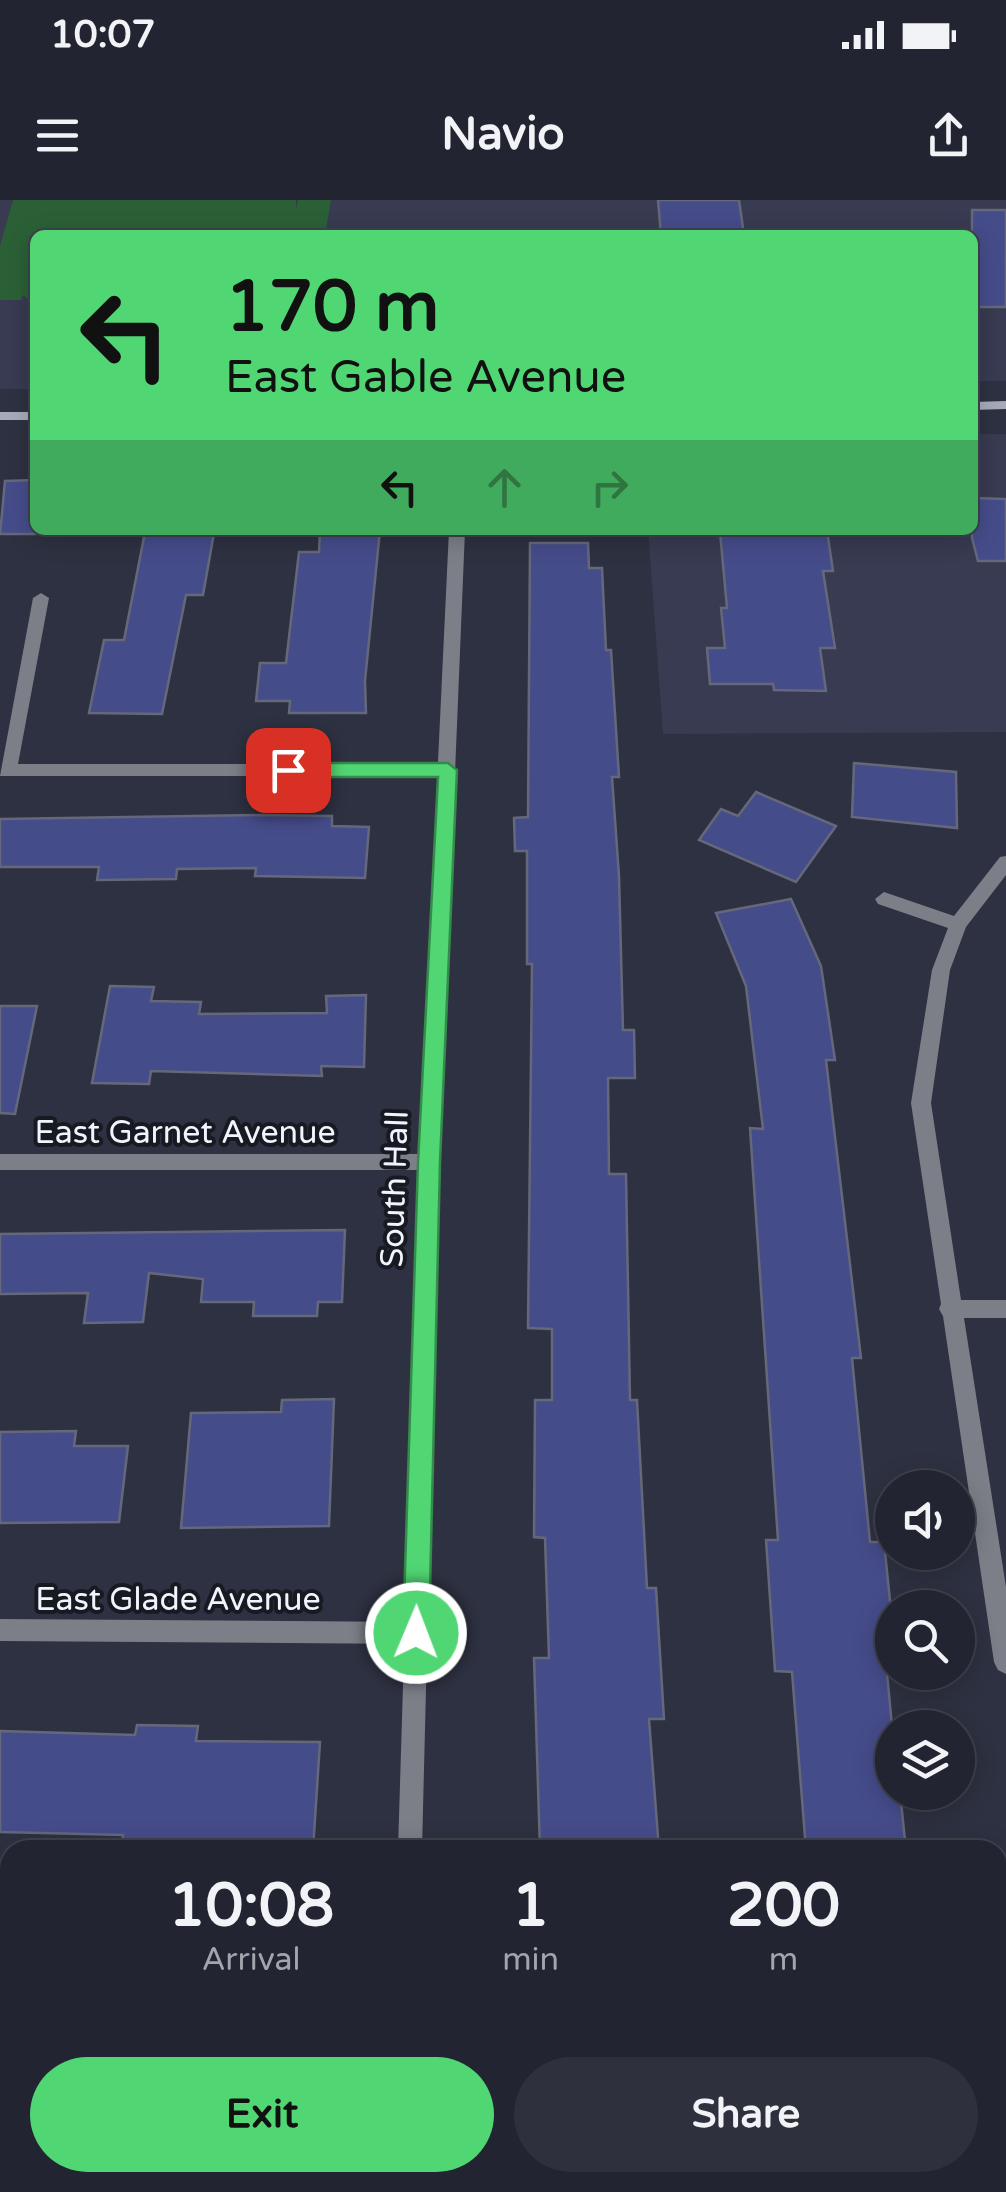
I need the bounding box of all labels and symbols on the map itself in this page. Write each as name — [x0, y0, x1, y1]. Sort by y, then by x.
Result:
pin — [246, 728, 331, 813]
street label: South Hall — [373, 1110, 417, 1268]
street label: East Garnet Avenue — [34, 1114, 336, 1152]
street label: East Glade Avenue — [35, 1581, 321, 1619]
position arrow — [364, 1581, 468, 1685]

